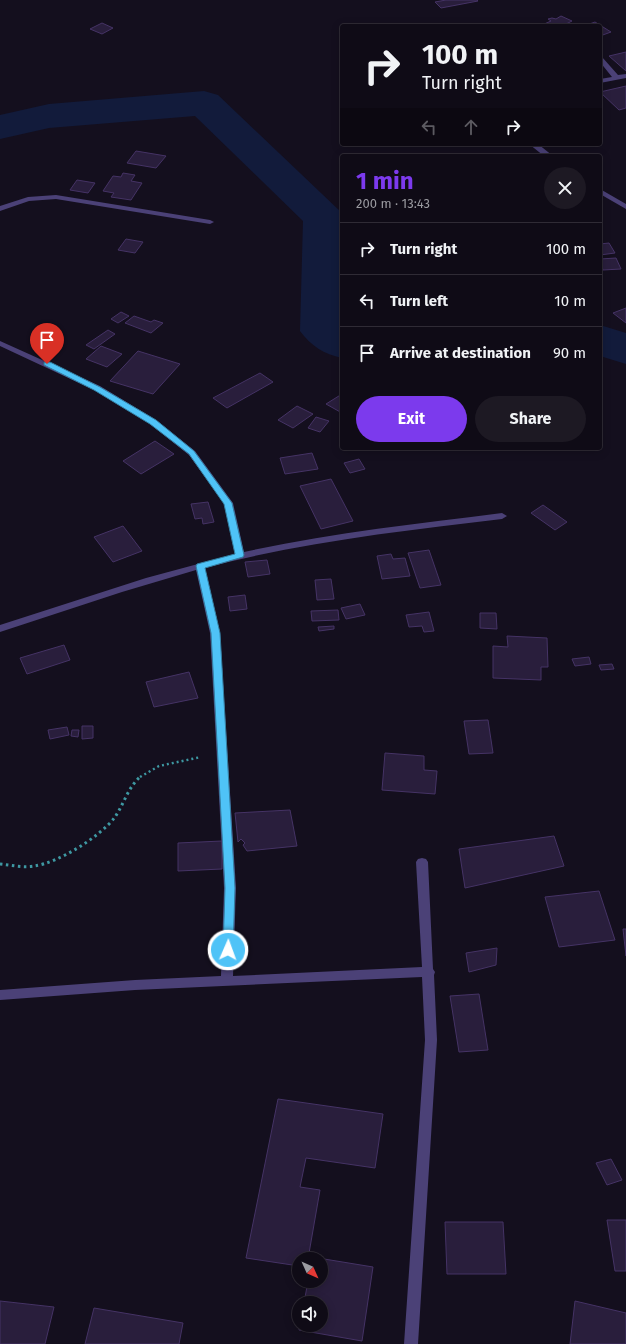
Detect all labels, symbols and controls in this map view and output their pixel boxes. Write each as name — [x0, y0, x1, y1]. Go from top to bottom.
text: 100 m — [422, 38, 498, 71]
icon: right — [356, 40, 408, 92]
text: Turn right — [422, 72, 502, 94]
icon: left — [418, 116, 440, 138]
icon: ahead — [460, 116, 482, 138]
icon: right — [502, 116, 524, 138]
text: 1 min — [356, 167, 414, 195]
button: close — [544, 167, 586, 209]
text: 200 m · 13:43 — [356, 196, 430, 211]
icon: right — [356, 238, 378, 260]
text: Turn right — [390, 240, 457, 258]
text: 100 m — [546, 240, 586, 258]
icon: left — [356, 290, 378, 312]
text: Turn left — [390, 292, 448, 310]
text: 10 m — [554, 292, 586, 310]
pin — [30, 323, 64, 364]
icon: arrive — [36, 329, 58, 351]
icon: arrive — [356, 342, 378, 364]
text: Arrive at destination — [390, 344, 531, 362]
text: 90 m — [553, 344, 586, 362]
button: Exit — [356, 396, 467, 442]
button: Share — [475, 396, 586, 442]
position arrow — [207, 929, 249, 971]
north arrow — [292, 1252, 328, 1288]
map controls — [292, 1252, 328, 1332]
button: sound — [292, 1296, 328, 1332]

